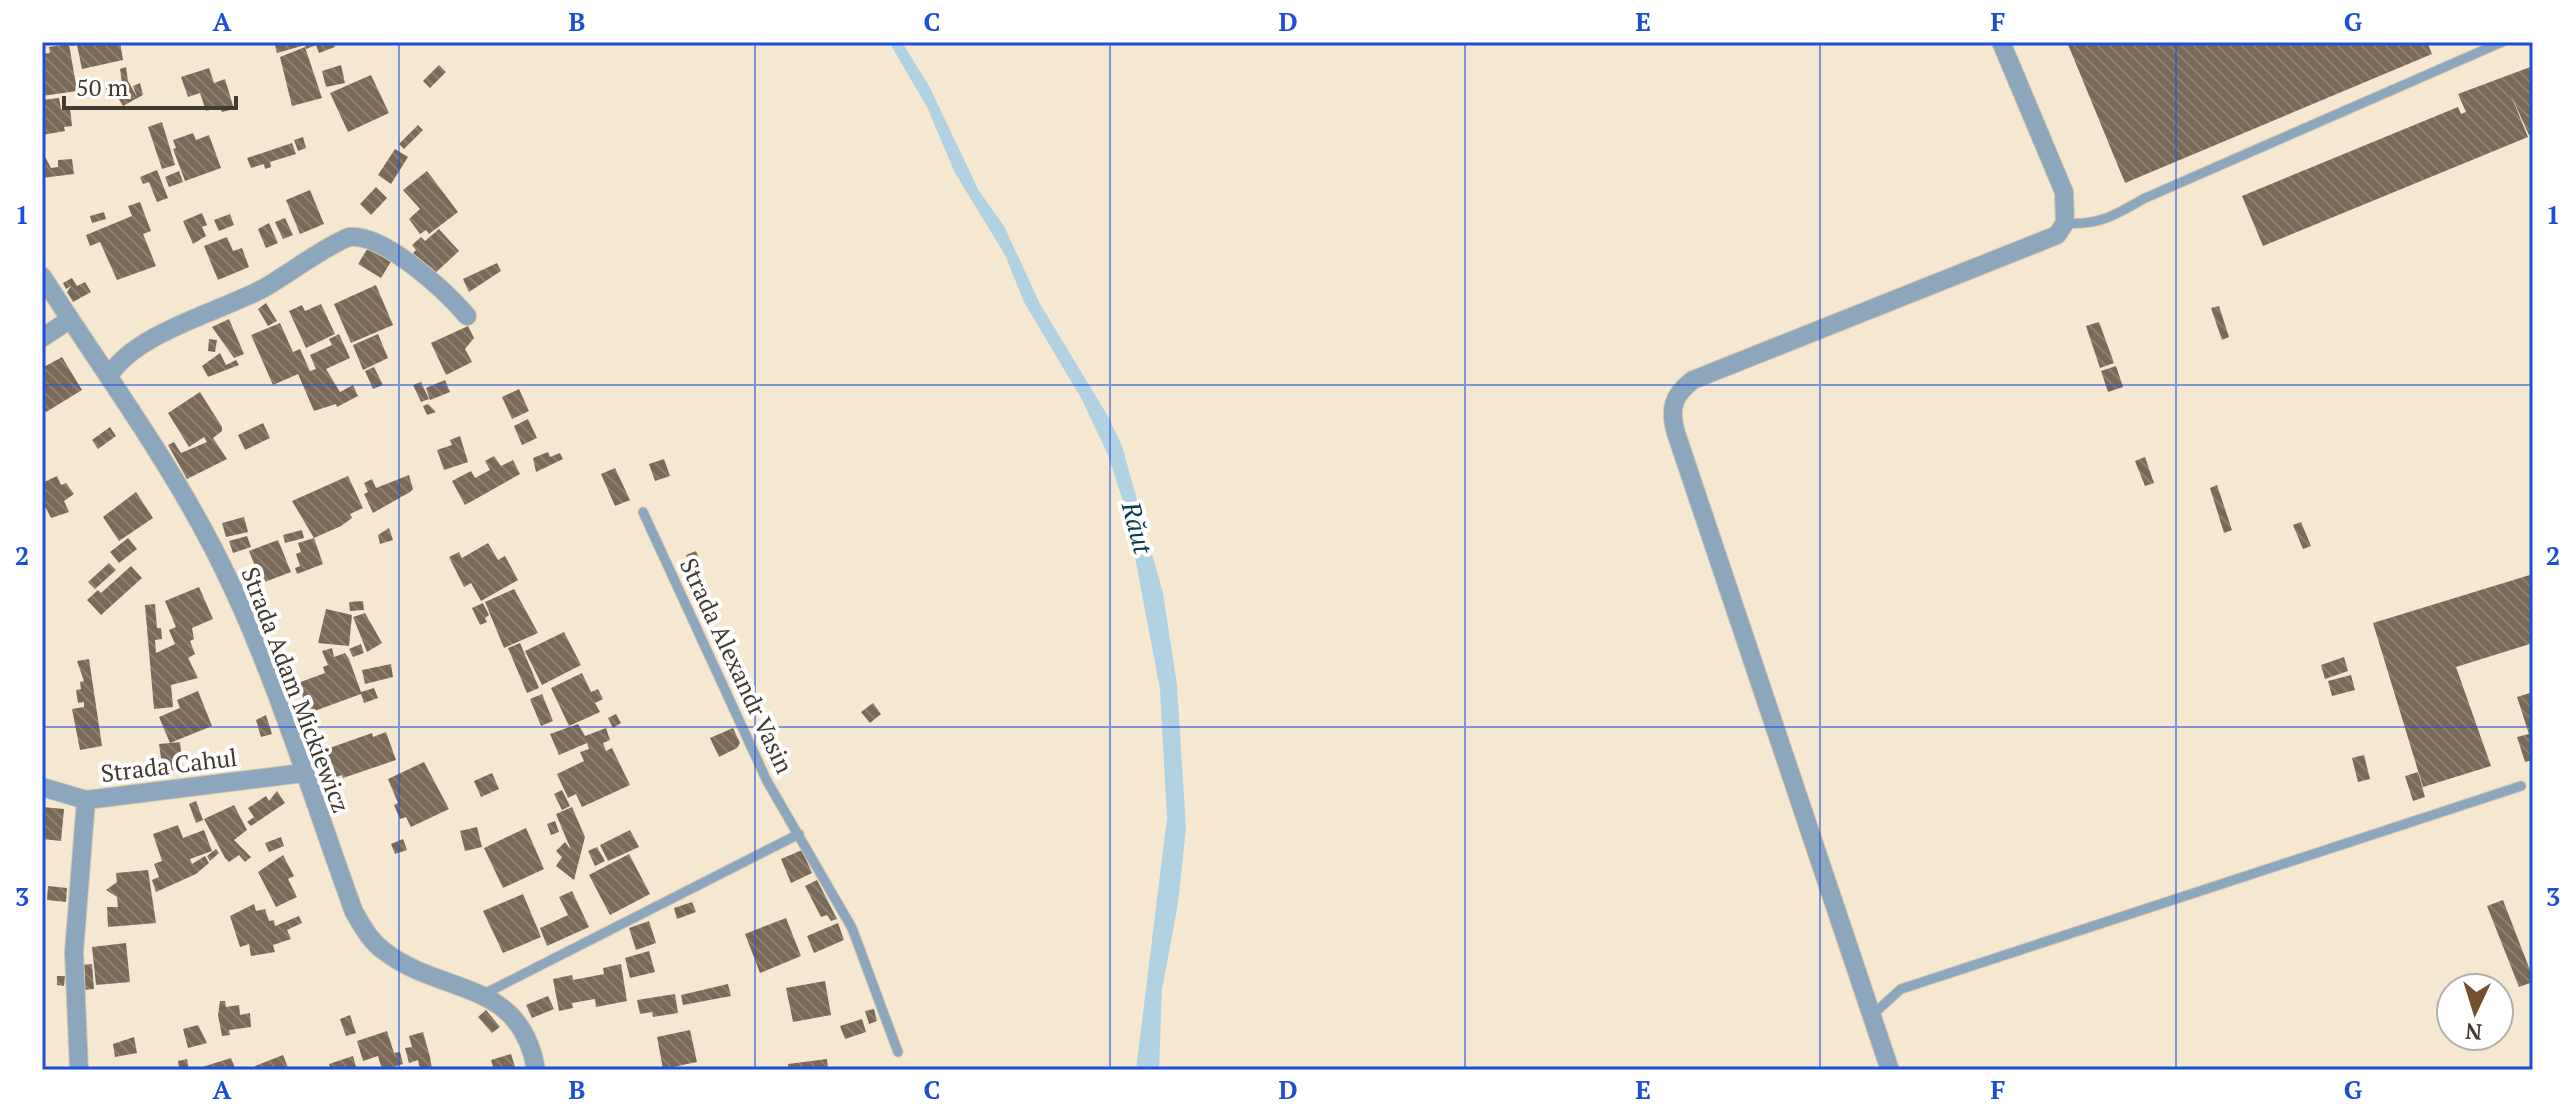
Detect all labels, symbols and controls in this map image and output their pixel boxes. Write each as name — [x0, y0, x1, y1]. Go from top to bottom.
text: A — [213, 4, 232, 38]
text: B — [569, 4, 585, 38]
text: C — [924, 4, 940, 38]
text: D — [1278, 4, 1298, 38]
text: E — [1635, 4, 1651, 38]
text: F — [1991, 4, 2006, 38]
text: G — [2344, 4, 2363, 38]
scale bar — [64, 60, 236, 110]
text: 50 m — [76, 71, 128, 103]
text: 1 — [15, 197, 29, 231]
text: 1 — [2546, 197, 2560, 231]
water label: Răut — [1114, 497, 1162, 559]
text: 2 — [15, 538, 29, 572]
text: 2 — [2546, 538, 2560, 572]
street label: Strada Alexandr Vasin — [673, 553, 801, 778]
street label: Strada Adam Mickiewicz — [234, 562, 358, 817]
street label: Strada Cahul — [99, 741, 239, 789]
text: 3 — [15, 879, 29, 913]
text: 3 — [2546, 879, 2560, 913]
north arrow — [2435, 972, 2515, 1052]
text: N — [2464, 1017, 2483, 1047]
text: A — [213, 1072, 232, 1106]
text: B — [569, 1072, 585, 1106]
text: C — [924, 1072, 940, 1106]
text: D — [1278, 1072, 1298, 1106]
text: E — [1635, 1072, 1651, 1106]
text: F — [1991, 1072, 2006, 1106]
text: G — [2344, 1072, 2363, 1106]

